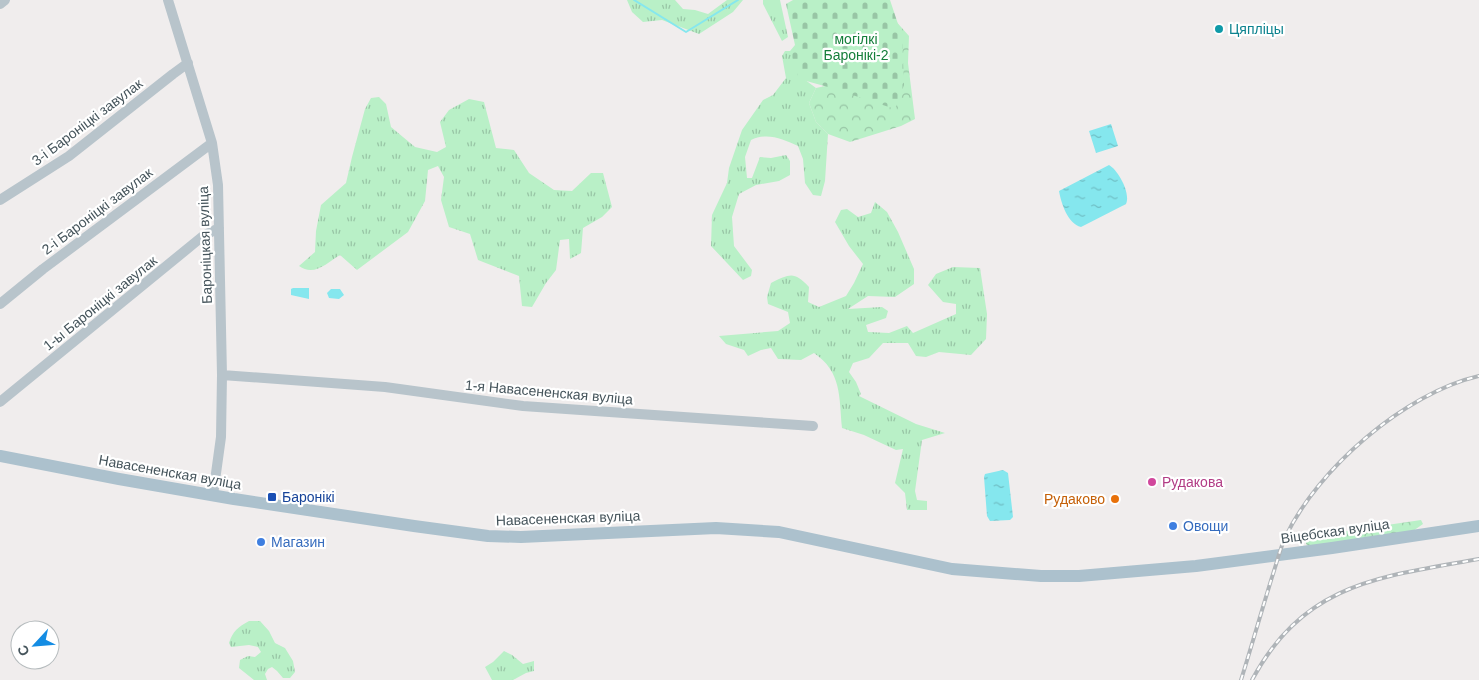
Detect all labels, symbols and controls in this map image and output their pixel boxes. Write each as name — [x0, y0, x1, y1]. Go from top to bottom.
place label: Цяпліцы — [1229, 21, 1284, 37]
marker: Цяпліцы — [1213, 23, 1225, 35]
park label: могілкі Баронікі-2 — [823, 31, 889, 63]
street label: 3-і Бароніцкі завулак — [29, 75, 146, 169]
street label: 2-і Бароніцкі завулак — [39, 164, 156, 258]
street label: Бароніцкая вуліца — [195, 186, 215, 304]
street label: 1-ы Бароніцкі завулак — [40, 252, 161, 354]
street label: 1-я Навасененская вуліца — [464, 377, 634, 407]
street label: Навасененская вуліца — [97, 452, 243, 492]
place label: Рудакова — [1162, 474, 1223, 490]
marker: Рудакова — [1146, 476, 1158, 488]
place label: Баронікі — [282, 489, 335, 505]
marker: Баронікі — [266, 491, 278, 503]
place label: Рудаково — [1044, 491, 1105, 507]
marker: Рудаково — [1109, 493, 1121, 505]
street label: Навасененская вуліца — [495, 507, 641, 529]
street label: Віцебская вуліца — [1280, 515, 1390, 547]
place label: Овощи — [1183, 518, 1228, 534]
marker: Овощи — [1167, 520, 1179, 532]
place label: Магазин — [271, 534, 325, 550]
marker: Магазин — [255, 536, 267, 548]
north arrow — [10, 620, 60, 670]
text: С — [14, 643, 33, 659]

